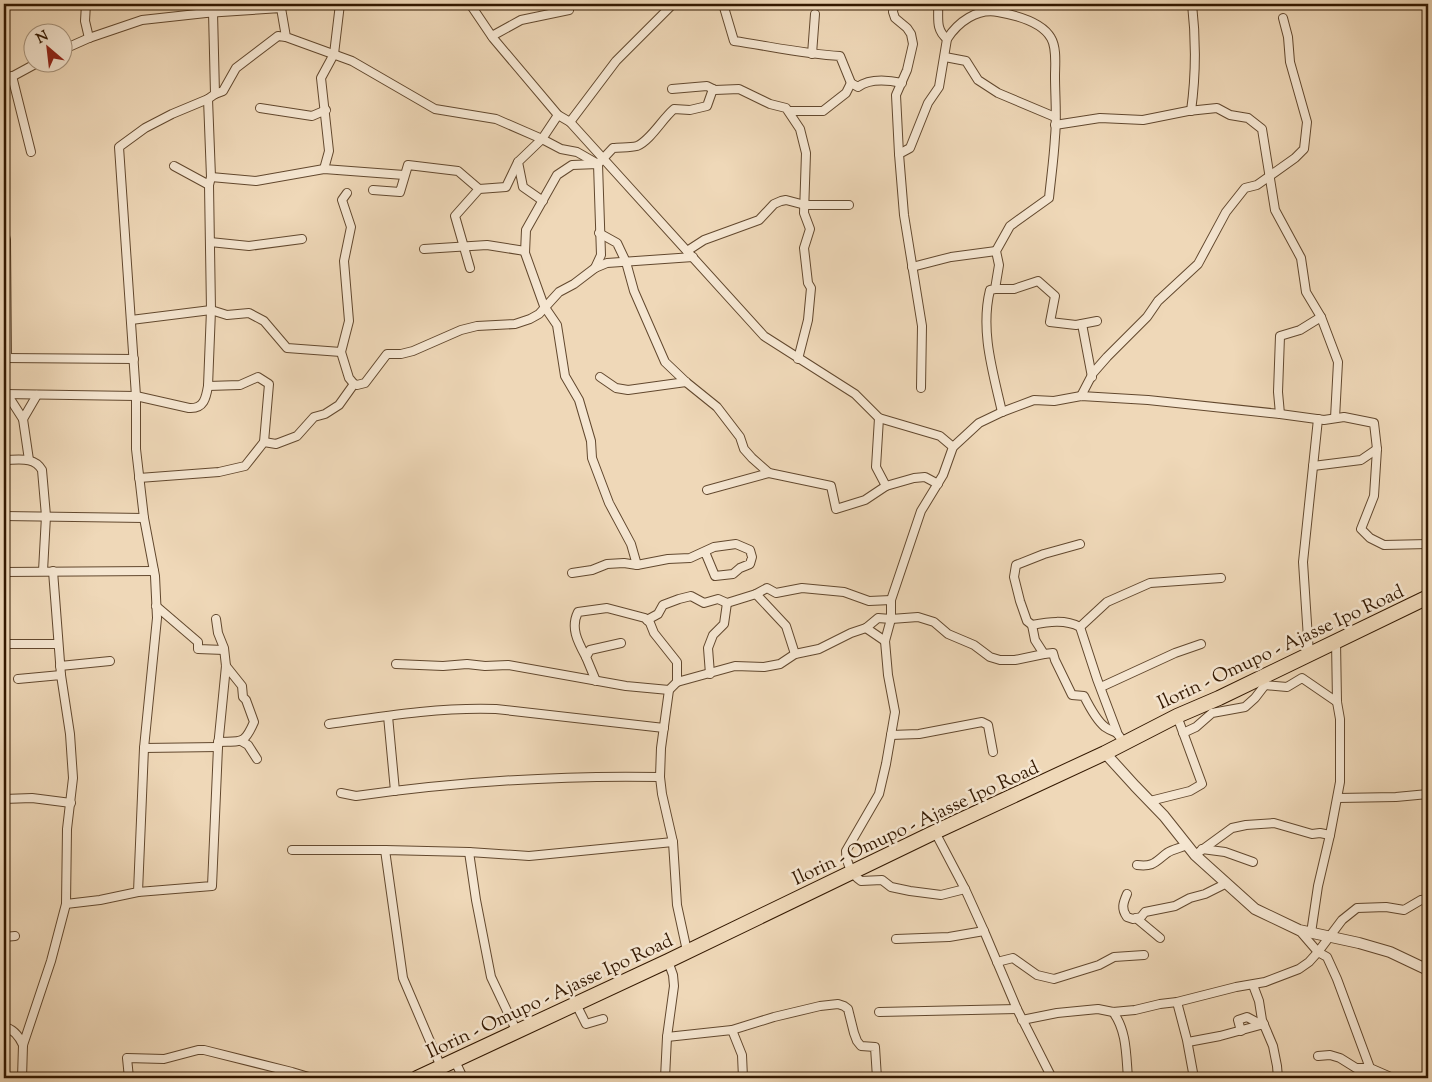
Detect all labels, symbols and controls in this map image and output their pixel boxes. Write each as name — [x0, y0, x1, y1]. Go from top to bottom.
north arrow — [22, 22, 72, 72]
text: N — [33, 27, 52, 50]
street label: Ilorin - Omupo - Ajasse Ipo Road — [1153, 579, 1409, 717]
street label: Ilorin - Omupo - Ajasse Ipo Road — [788, 755, 1044, 893]
street label: Ilorin - Omupo - Ajasse Ipo Road — [422, 928, 678, 1066]

